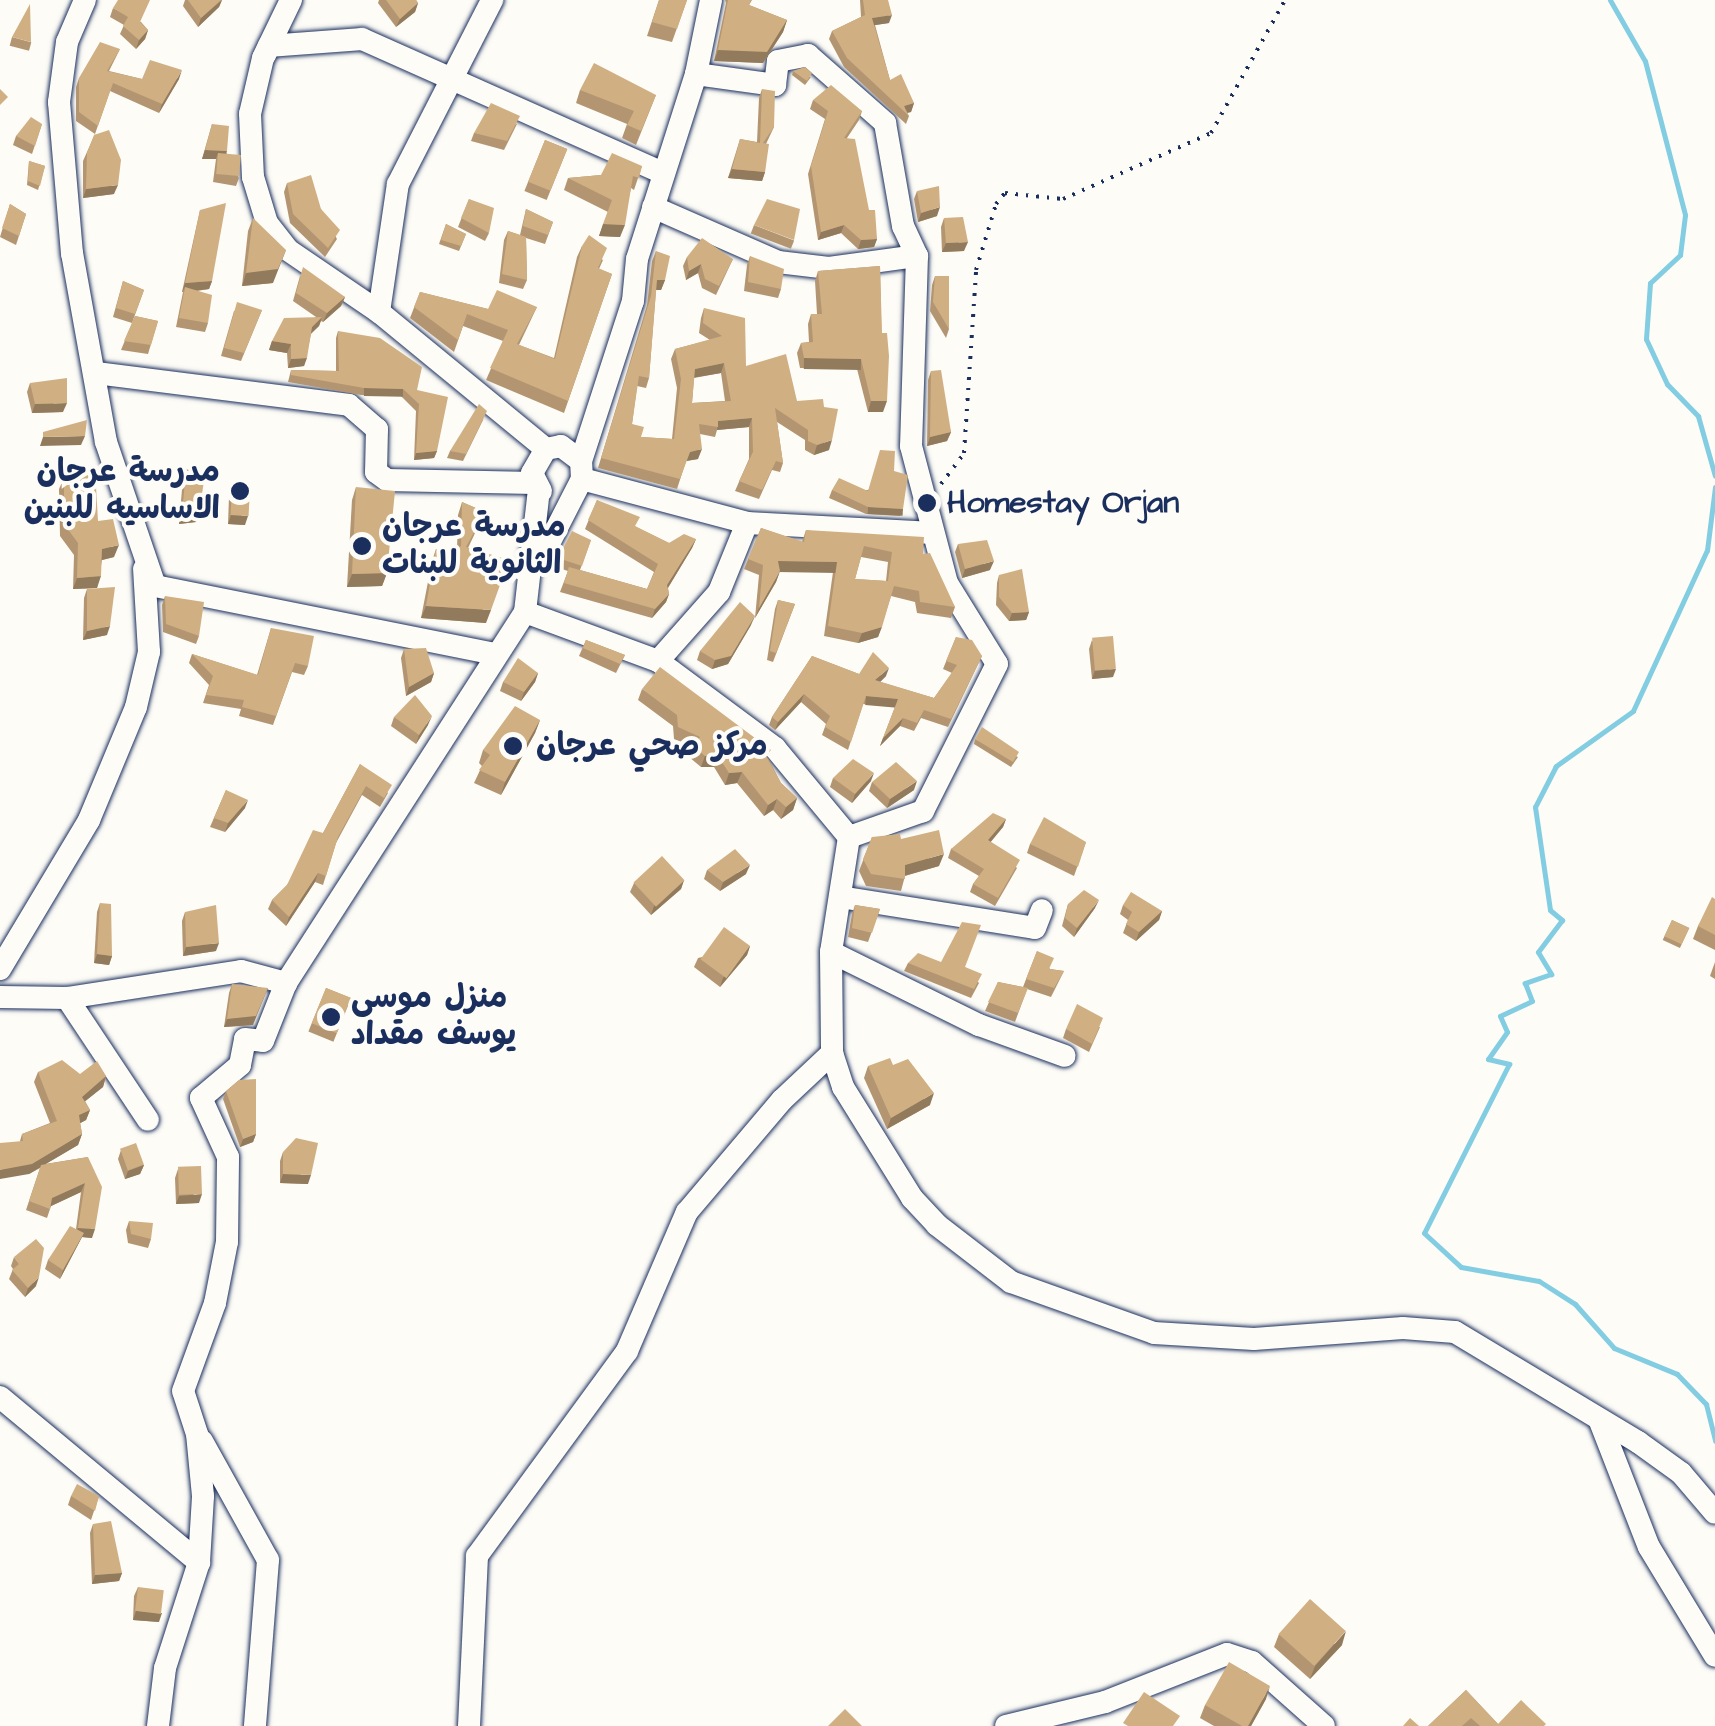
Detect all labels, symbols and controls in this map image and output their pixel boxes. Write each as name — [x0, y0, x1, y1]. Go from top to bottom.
place label: مدرسة عرجان الاساسيه للبنين — [24, 454, 220, 529]
marker: مدرسة عرجان الاساسيه للبنين — [229, 480, 251, 502]
place label: Homestay Orjan — [947, 484, 1179, 522]
marker: Homestay Orjan — [916, 492, 938, 514]
place label: مدرسة عرجان الثانوية للبنات — [382, 509, 566, 584]
marker: مدرسة عرجان الثانوية للبنات — [351, 535, 373, 557]
place label: مركز صحي عرجان — [536, 727, 768, 765]
marker: مركز صحي عرجان — [500, 733, 526, 759]
place label: منزل موسى يوسف مقداد — [351, 980, 516, 1055]
marker: منزل موسى يوسف مقداد — [320, 1006, 342, 1028]

